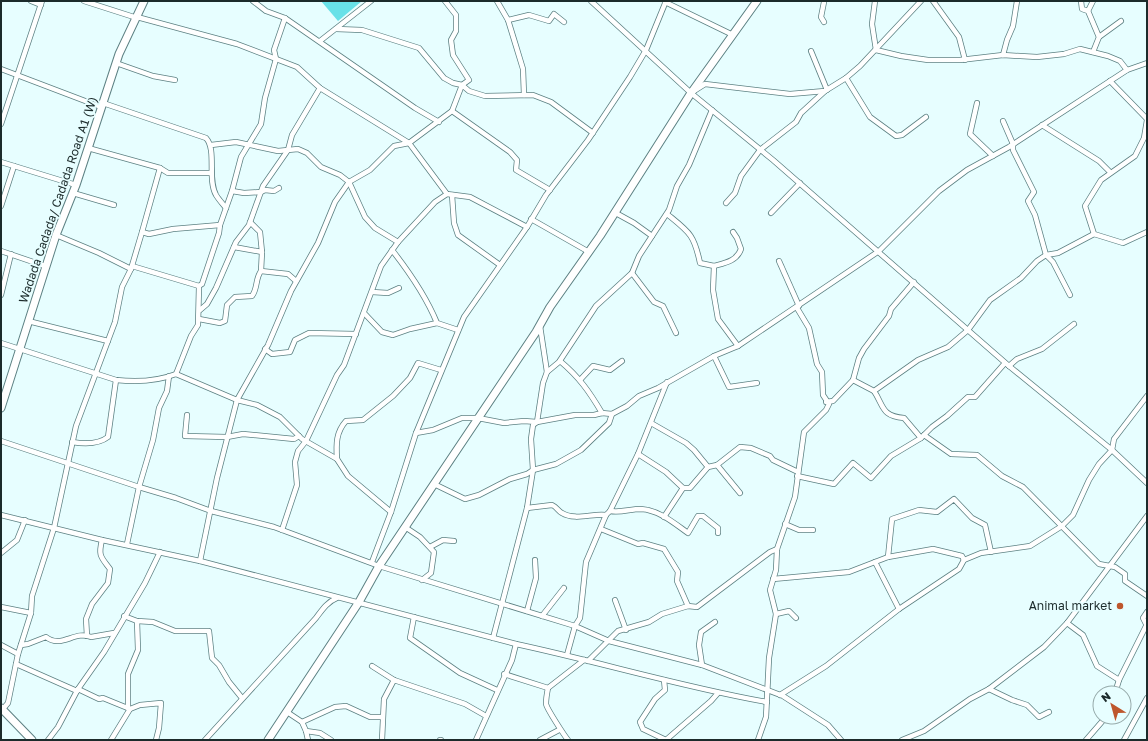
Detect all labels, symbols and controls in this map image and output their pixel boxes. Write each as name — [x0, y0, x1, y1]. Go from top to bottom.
street label: Wadada Cadada/ Cadada Road A1 (W) — [15, 95, 100, 305]
place label: Animal market — [1029, 598, 1112, 613]
marker: Animal market — [1115, 601, 1125, 611]
north arrow — [1092, 685, 1132, 725]
text: N — [1098, 689, 1113, 704]

